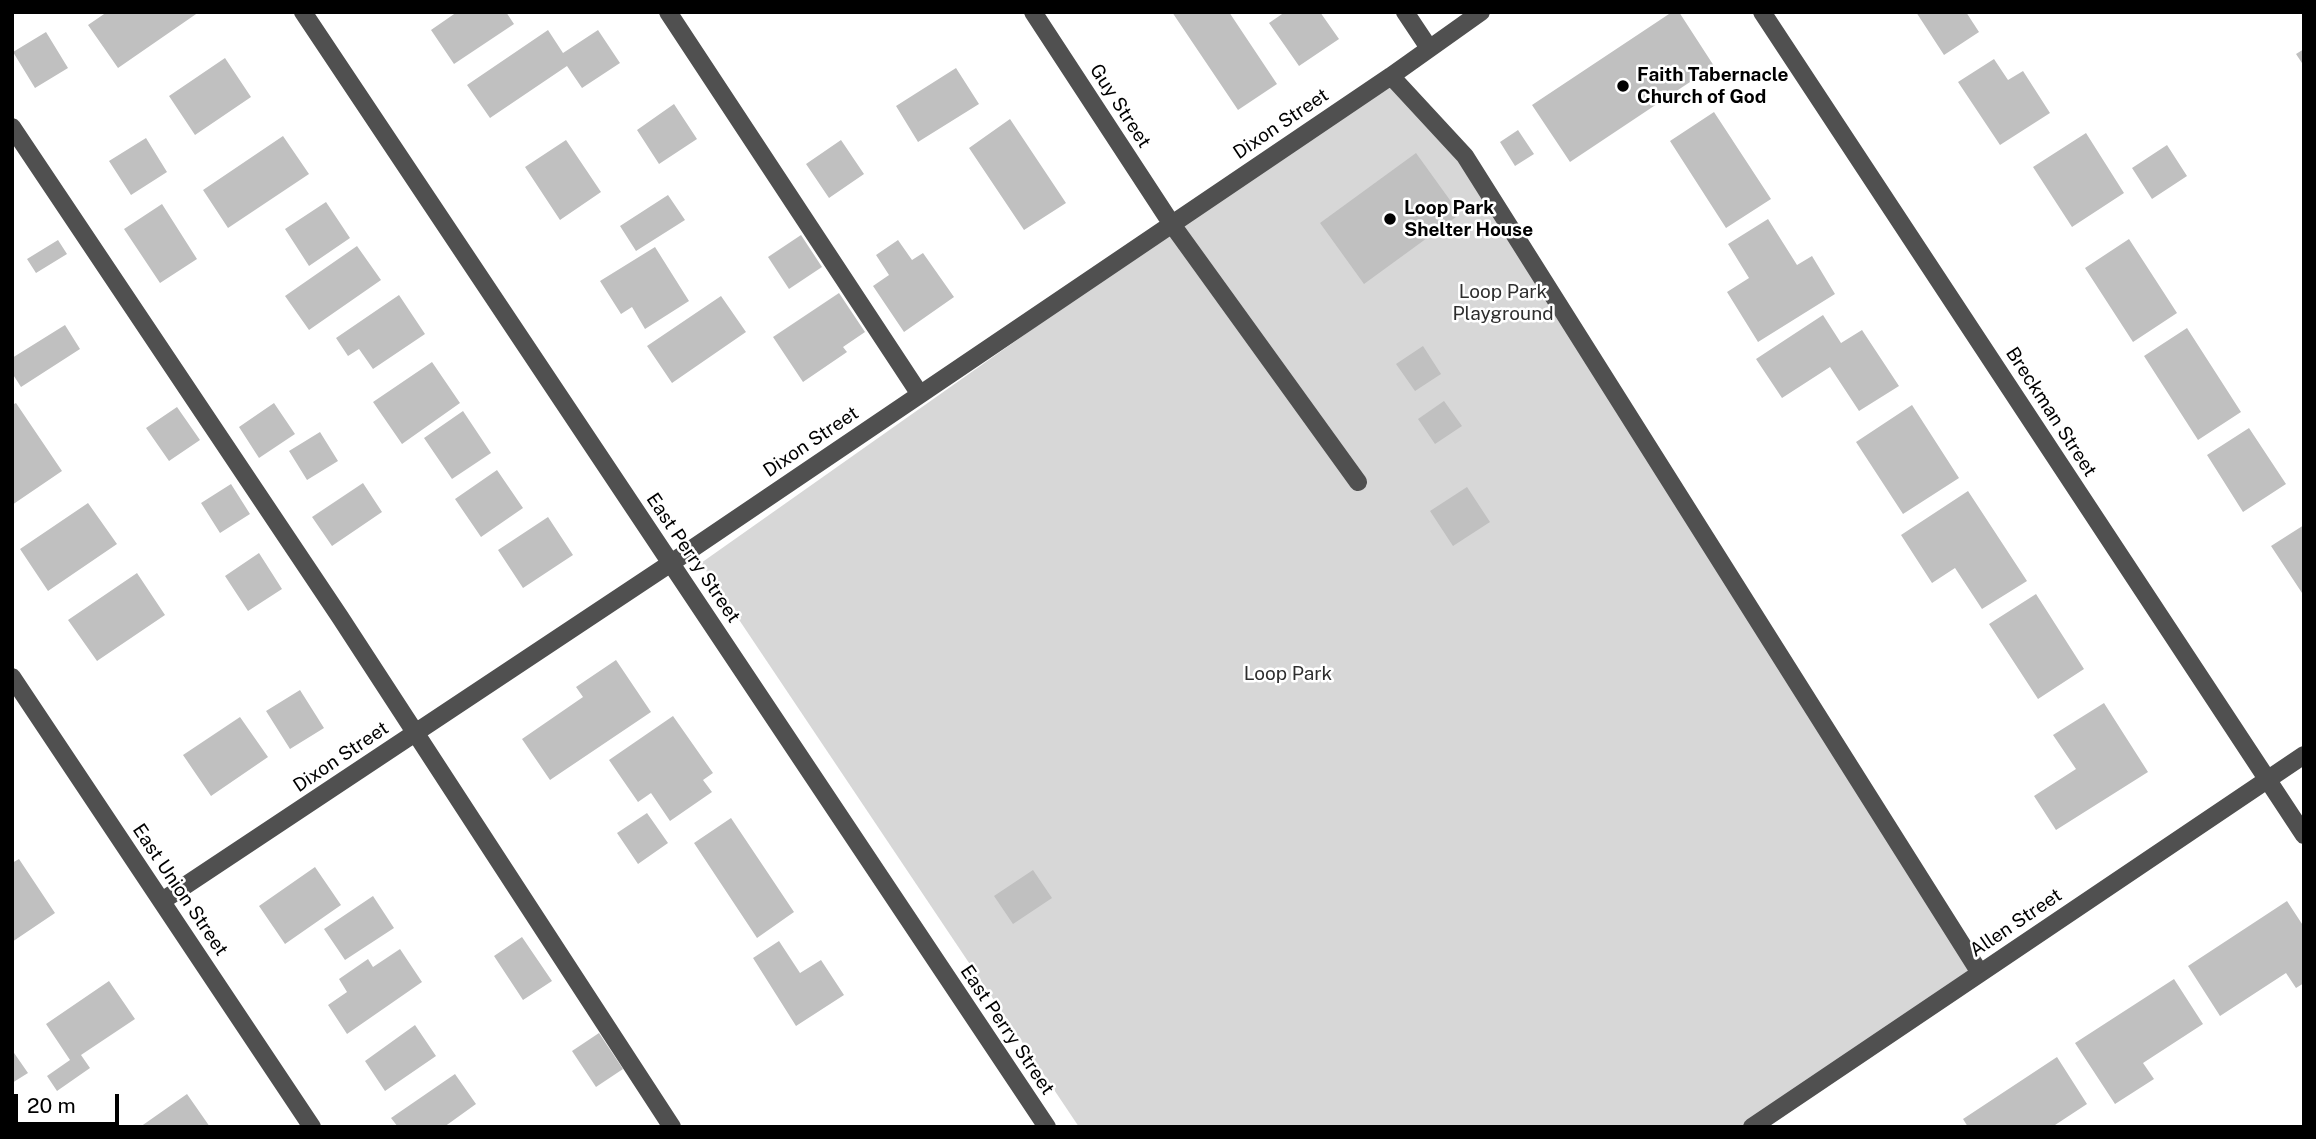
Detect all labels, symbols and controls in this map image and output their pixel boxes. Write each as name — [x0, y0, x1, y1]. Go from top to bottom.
street label: Guy Street — [1085, 60, 1155, 152]
place label: Faith Tabernacle Church of God — [1637, 64, 1788, 108]
marker: Faith Tabernacle Church of God — [1615, 78, 1631, 94]
street label: Dixon Street — [1229, 84, 1333, 164]
place label: Loop Park Shelter House — [1404, 197, 1533, 241]
marker: Loop Park Shelter House — [1382, 211, 1398, 227]
park label: Loop Park Playground — [1452, 281, 1554, 325]
street label: Breckman Street — [2001, 343, 2101, 481]
street label: Dixon Street — [759, 402, 863, 482]
street label: East Perry Street — [641, 489, 745, 627]
park label: Loop Park — [1244, 663, 1332, 685]
street label: Dixon Street — [289, 717, 393, 797]
street label: East Union Street — [127, 820, 233, 960]
street label: Allen Street — [1966, 884, 2066, 962]
street label: East Perry Street — [955, 961, 1059, 1099]
scale bar — [18, 1080, 122, 1124]
text: 20 m — [27, 1093, 76, 1118]

